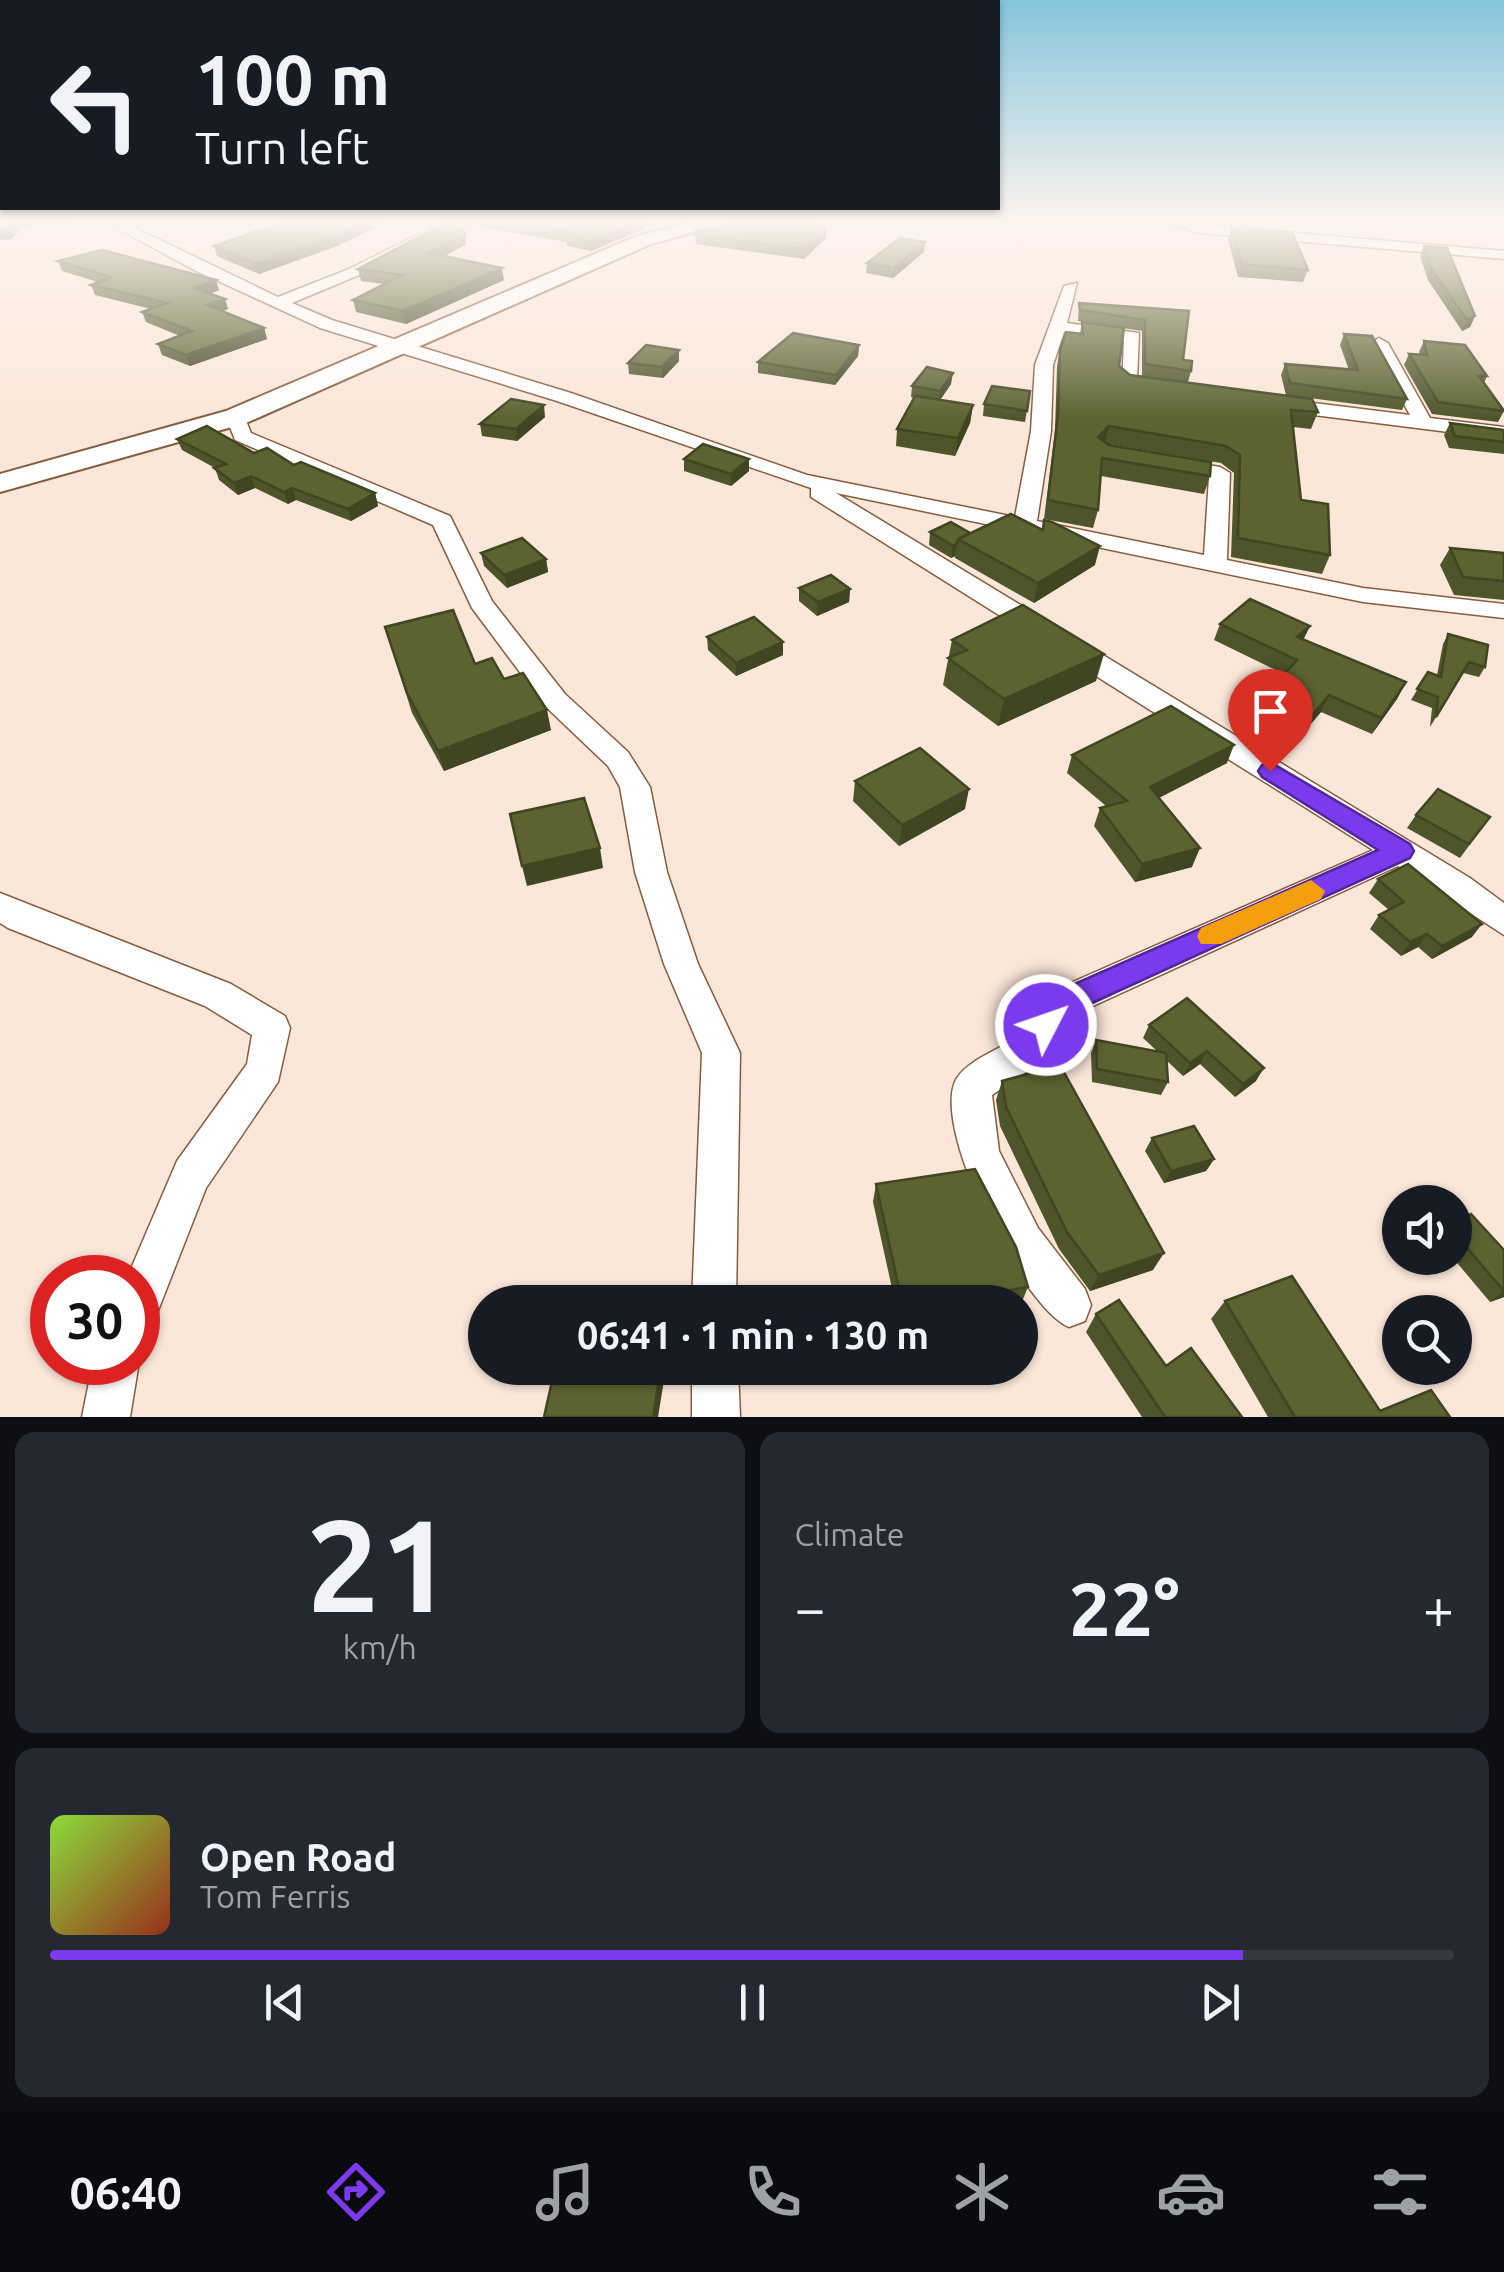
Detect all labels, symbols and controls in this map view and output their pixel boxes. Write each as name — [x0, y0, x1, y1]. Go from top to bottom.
icon: left — [30, 40, 160, 170]
text: 100 m — [195, 40, 390, 118]
text: Turn left — [195, 122, 369, 173]
pin — [1228, 669, 1313, 772]
icon: arrive — [1243, 684, 1298, 739]
position arrow — [994, 973, 1098, 1077]
map controls — [1382, 1185, 1472, 1385]
button: sound — [1382, 1185, 1472, 1275]
speed limit sign: 30 — [30, 1255, 160, 1385]
button: search — [1382, 1295, 1472, 1385]
text: 06:41 · 1 min · 130 m — [577, 1314, 929, 1356]
text: 21 — [306, 1491, 453, 1637]
text: Climate — [795, 1516, 905, 1552]
text: 22° — [1069, 1566, 1180, 1650]
text: − — [795, 1577, 826, 1638]
text: + — [1423, 1577, 1454, 1638]
text: km/h — [343, 1629, 417, 1665]
text: Open Road — [200, 1836, 396, 1878]
text: Tom Ferris — [200, 1878, 350, 1914]
icon: previous — [257, 1975, 312, 2030]
icon: pause — [725, 1975, 780, 2030]
icon: next — [1193, 1975, 1248, 2030]
icon: directions — [321, 2157, 391, 2227]
icon: music — [530, 2157, 600, 2227]
icon: phone — [738, 2157, 808, 2227]
icon: climate — [947, 2157, 1017, 2227]
icon: car — [1156, 2157, 1226, 2227]
icon: filters — [1365, 2157, 1435, 2227]
text: 06:40 — [69, 2167, 182, 2218]

